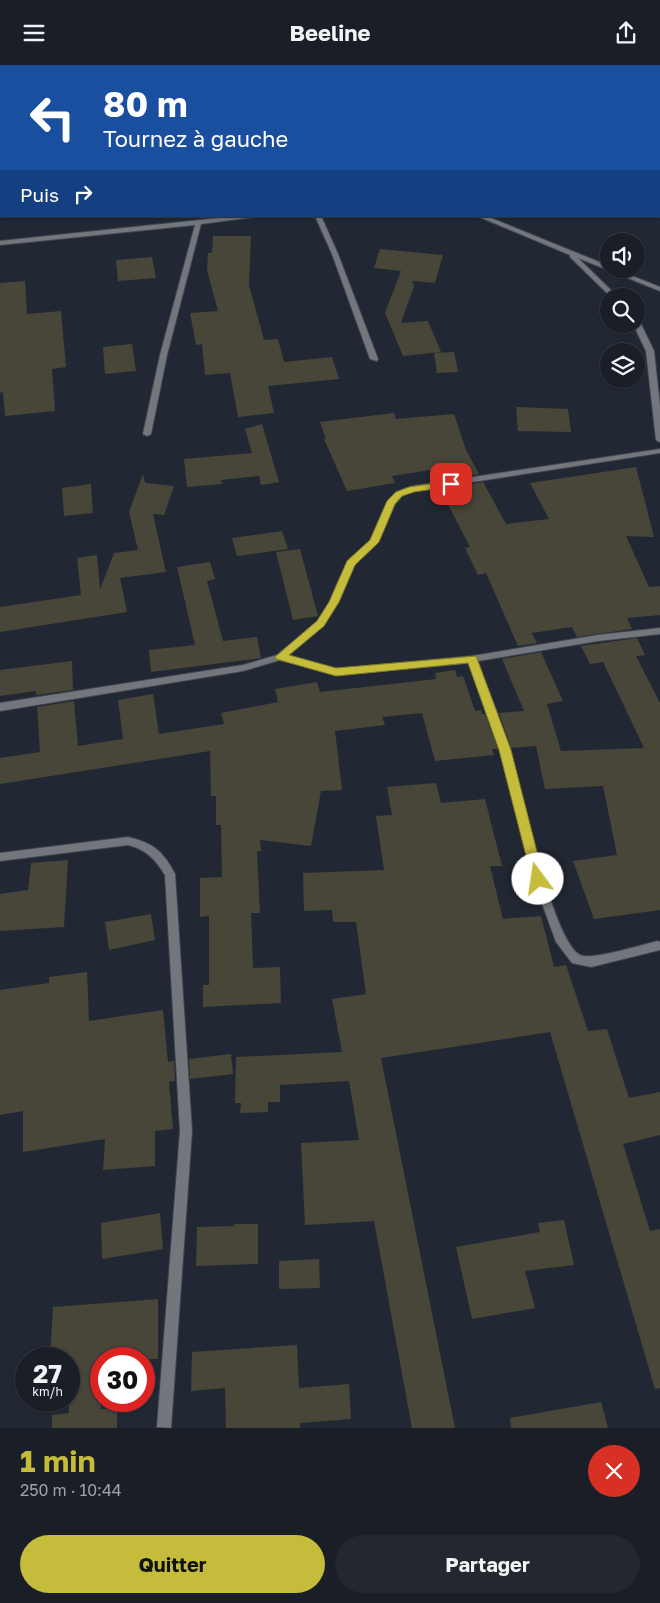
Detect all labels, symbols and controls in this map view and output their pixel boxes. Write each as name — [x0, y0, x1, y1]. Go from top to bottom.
icon: menu — [20, 19, 48, 47]
text: Beeline — [289, 19, 371, 46]
icon: share — [612, 19, 640, 47]
text: 80 m — [103, 83, 188, 125]
icon: left — [20, 85, 85, 150]
text: Tournez à gauche — [103, 125, 288, 152]
icon: right — [69, 180, 97, 208]
text: Puis — [20, 183, 59, 206]
map controls — [600, 233, 645, 388]
button: sound — [600, 233, 645, 278]
button: search — [600, 288, 645, 333]
button: layers — [600, 343, 645, 388]
pin — [430, 463, 472, 505]
icon: arrive — [437, 470, 465, 498]
position arrow — [511, 852, 563, 904]
speed limit sign: 30 — [90, 1347, 155, 1412]
text: 27 — [33, 1358, 62, 1389]
text: km/h — [32, 1384, 63, 1399]
text: 1 min — [20, 1443, 96, 1479]
button: close — [588, 1445, 640, 1497]
text: 250 m · 10:44 — [20, 1480, 121, 1500]
button: Quitter — [20, 1535, 325, 1593]
button: Partager — [335, 1535, 640, 1593]

